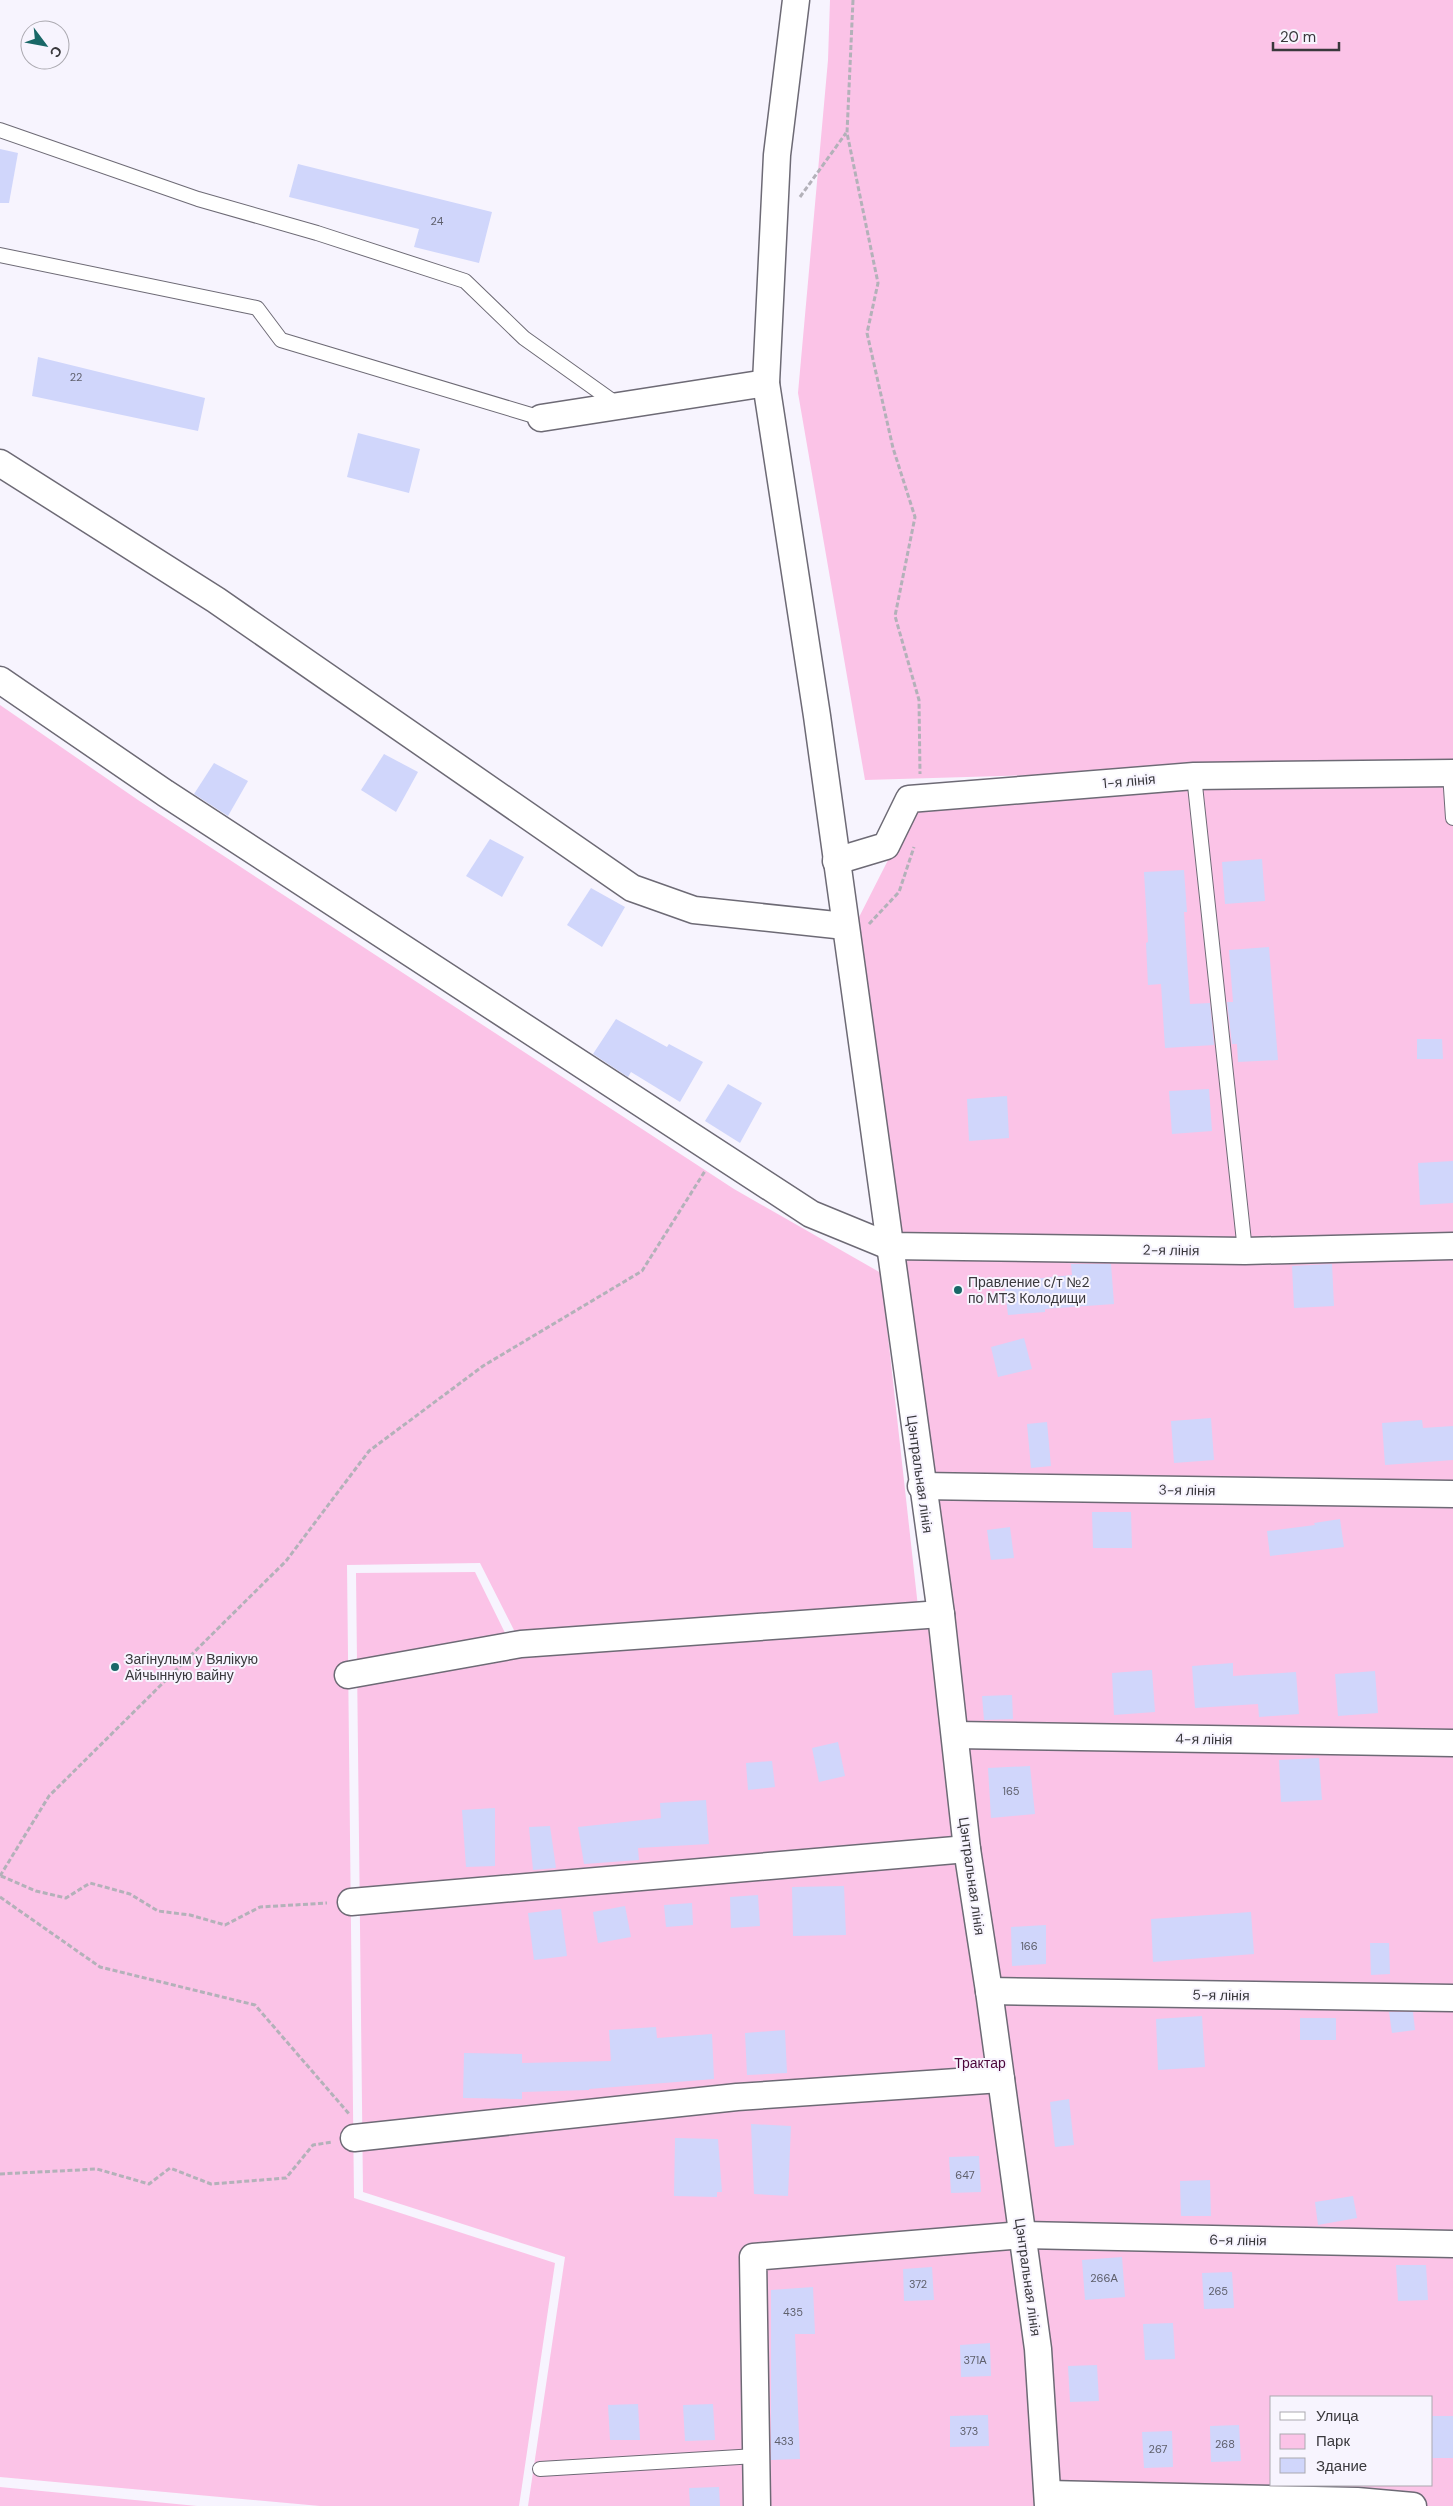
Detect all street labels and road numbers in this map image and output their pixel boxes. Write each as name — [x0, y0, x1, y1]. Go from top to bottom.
street label: 1-я лінія — [1102, 770, 1156, 792]
street label: 2-я лінія — [1143, 1241, 1199, 1259]
street label: Цэнтральная лінія — [903, 1414, 937, 1534]
street label: 3-я лінія — [1158, 1481, 1216, 1499]
street label: 4-я лінія — [1175, 1730, 1233, 1748]
street label: Цэнтральная лінія — [955, 1816, 989, 1936]
street label: 5-я лінія — [1192, 1986, 1250, 2004]
street label: Цэнтральная лінія — [1011, 2217, 1045, 2337]
street label: 6-я лінія — [1209, 2231, 1267, 2249]

